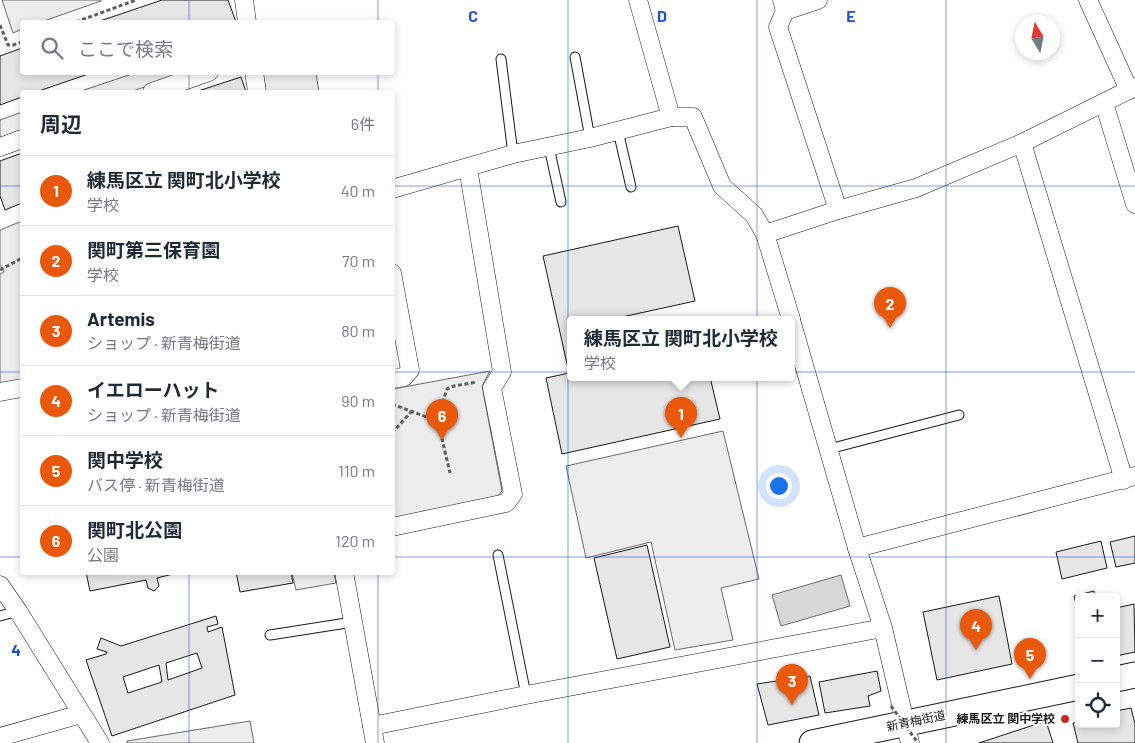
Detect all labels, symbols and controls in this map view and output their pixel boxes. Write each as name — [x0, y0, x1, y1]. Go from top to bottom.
text: C — [468, 6, 478, 25]
text: D — [657, 6, 667, 25]
text: E — [846, 6, 856, 25]
north arrow — [1015, 15, 1060, 60]
search box — [20, 20, 395, 75]
icon: search — [38, 34, 66, 62]
text: ここで検索 — [78, 37, 173, 60]
text: 周辺 — [40, 111, 82, 136]
text: 6件 — [351, 114, 375, 133]
text: 練馬区立 関町北小学校 — [87, 168, 281, 191]
text: 1 — [53, 181, 59, 200]
text: 40 m — [341, 181, 375, 200]
text: 学校 — [87, 195, 119, 214]
text: 関町第三保育園 — [87, 238, 220, 261]
text: 2 — [52, 251, 60, 270]
text: 70 m — [342, 251, 375, 270]
text: 学校 — [87, 265, 119, 284]
pin: 2 — [874, 287, 906, 328]
text: Artemis — [87, 307, 155, 330]
popup — [567, 316, 795, 381]
text: 3 — [52, 321, 60, 340]
text: 80 m — [341, 321, 375, 340]
text: 練馬区立 関町北小学校 — [584, 326, 778, 349]
text: ショップ · 新青梅街道 — [87, 333, 241, 352]
text: 学校 — [584, 353, 616, 372]
text: イエローハット — [87, 378, 219, 401]
text: 4 — [51, 391, 61, 410]
text: 90 m — [341, 391, 375, 410]
pin: 1 — [665, 397, 697, 438]
pin: 6 — [426, 399, 458, 440]
text: ショップ · 新青梅街道 — [87, 405, 241, 424]
text: 関中学校 — [87, 448, 163, 471]
text: 5 — [52, 461, 60, 480]
text: 110 m — [338, 461, 375, 480]
your location — [766, 473, 792, 499]
text: バス停 · 新青梅街道 — [87, 475, 225, 494]
text: 関町北公園 — [87, 518, 182, 541]
text: 6 — [52, 531, 60, 550]
text: 120 m — [335, 531, 375, 550]
text: 公園 — [87, 545, 119, 564]
map controls — [1075, 593, 1120, 728]
button: + — [1075, 593, 1120, 638]
pin: 4 — [960, 609, 992, 650]
pin: 5 — [1014, 638, 1046, 679]
button: − — [1075, 638, 1120, 683]
text: 4 — [11, 640, 21, 659]
pin: 3 — [776, 664, 808, 705]
button: locate — [1075, 683, 1120, 728]
street label: 新青梅街道 — [885, 707, 947, 733]
place label: 練馬区立 関中学校 — [957, 711, 1055, 725]
marker: 練馬区立 関中学校 — [1059, 713, 1071, 725]

